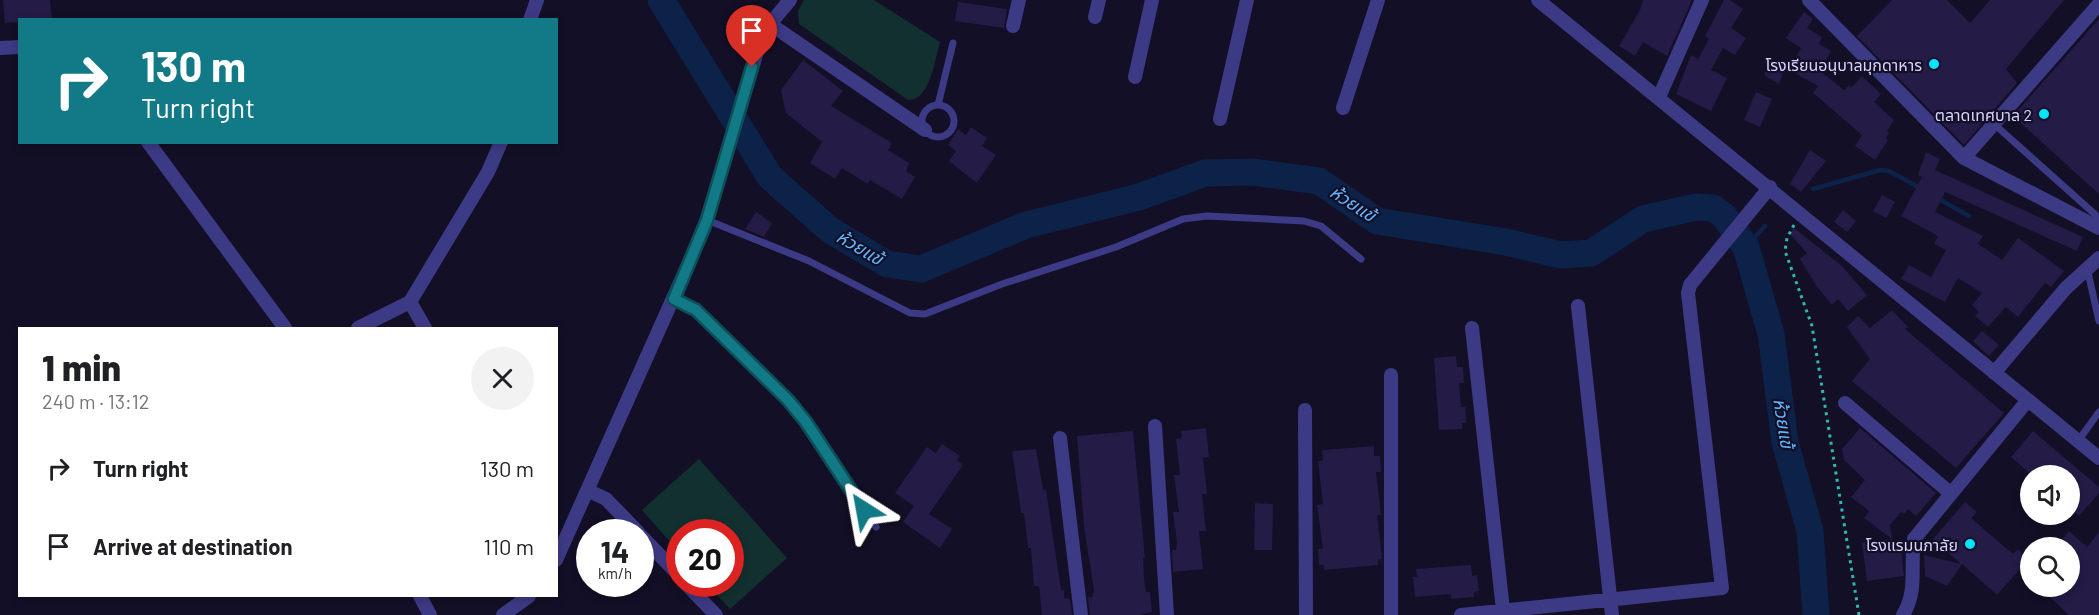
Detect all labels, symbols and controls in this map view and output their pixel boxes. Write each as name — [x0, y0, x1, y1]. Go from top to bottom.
pin — [726, 5, 777, 67]
icon: arrive — [735, 14, 768, 47]
text: 130 m — [141, 40, 246, 90]
icon: right — [42, 42, 120, 120]
place label: โรงเรียนอนุบาลมุกดาหาร — [1765, 55, 1922, 75]
marker: โรงเรียนอนุบาลมุกดาหาร — [1927, 57, 1941, 71]
text: Turn right — [141, 91, 255, 123]
place label: ตลาดเทศบาล 2 — [1935, 105, 2032, 124]
marker: ตลาดเทศบาล 2 — [2037, 107, 2051, 121]
water label: ห้วยแข้ — [1326, 180, 1383, 228]
water label: ห้วยแข้ — [833, 225, 890, 271]
text: 1 min — [42, 345, 121, 388]
button: close — [471, 347, 534, 410]
text: 240 m · 13:12 — [42, 389, 150, 413]
water label: ห้วยแข้ — [1769, 397, 1799, 452]
icon: right — [42, 452, 75, 485]
text: Turn right — [93, 455, 188, 481]
text: 130 m — [480, 455, 534, 481]
map controls — [2020, 465, 2080, 597]
button: sound — [2020, 465, 2080, 525]
position arrow — [832, 478, 896, 542]
speed limit sign: 20 — [666, 519, 744, 597]
icon: arrive — [42, 530, 75, 563]
text: Arrive at destination — [93, 533, 292, 559]
text: 110 m — [484, 533, 534, 559]
text: 14 — [601, 533, 629, 569]
place label: โรงแรมนภาลัย — [1866, 535, 1958, 554]
marker: โรงแรมนภาลัย — [1963, 537, 1977, 551]
button: search — [2020, 537, 2080, 597]
text: km/h — [598, 564, 632, 582]

